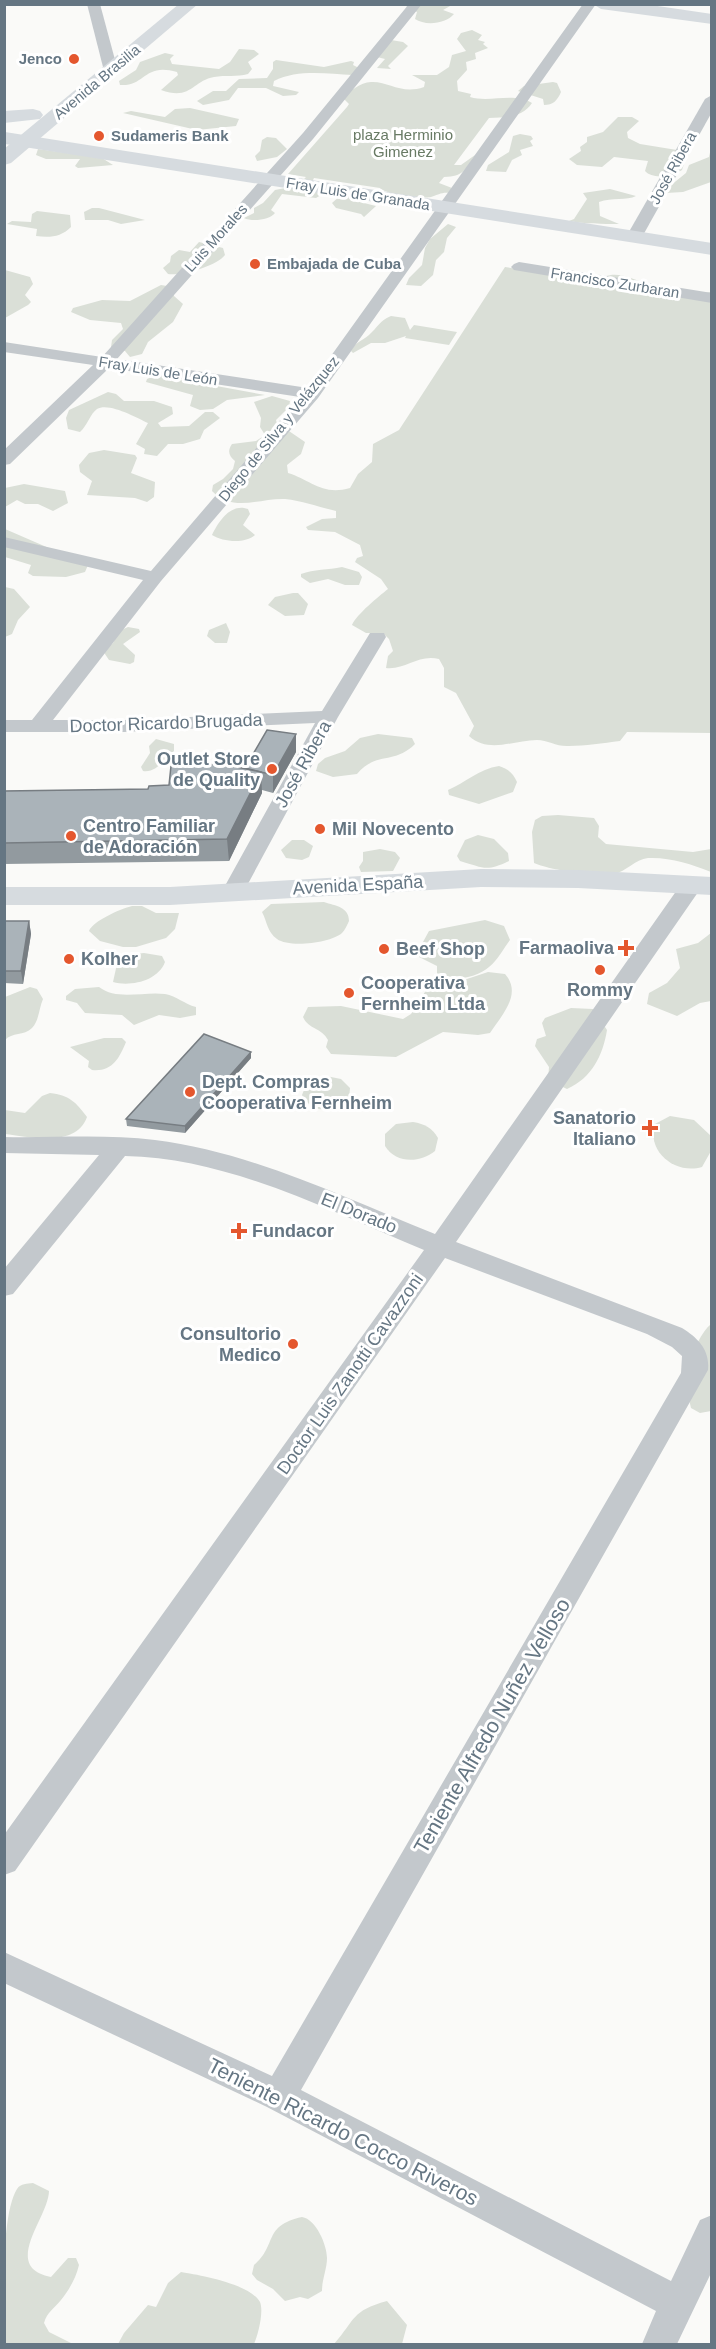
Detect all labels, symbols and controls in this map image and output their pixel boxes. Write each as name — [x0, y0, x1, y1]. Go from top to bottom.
street label: Avenida Brasilia — [50, 40, 144, 123]
place label: Jenco — [19, 50, 62, 67]
marker: Jenco — [67, 52, 81, 66]
park label: plaza Herminio Gimenez — [353, 126, 453, 160]
place label: Sudameris Bank — [111, 127, 229, 144]
street label: José Ribera — [646, 128, 700, 207]
marker: Sudameris Bank — [92, 129, 106, 143]
street label: Fray Luis de Granada — [285, 174, 432, 213]
street label: Luis Morales — [181, 200, 250, 275]
place label: Embajada de Cuba — [267, 255, 402, 272]
marker: Embajada de Cuba — [248, 257, 262, 271]
street label: Francisco Zurbaran — [550, 264, 681, 301]
street label: Fray Luis de León — [97, 353, 219, 388]
street label: Diego de Silva y Velázquez — [215, 353, 342, 505]
street label: Doctor Ricardo Brugada — [69, 710, 264, 736]
street label: José Ribera — [271, 716, 336, 811]
place label: Outlet Store de Quality — [157, 749, 260, 790]
marker: Outlet Store de Quality — [265, 762, 279, 776]
place label: Centro Familiar de Adoración — [83, 816, 215, 857]
place label: Mil Novecento — [332, 819, 454, 839]
marker: Mil Novecento — [313, 822, 327, 836]
marker: Centro Familiar de Adoración — [64, 829, 78, 843]
street label: Avenida España — [292, 872, 425, 898]
place label: Farmaoliva — [519, 938, 615, 958]
place label: Beef Shop — [396, 939, 485, 959]
marker: Farmaoliva — [619, 941, 633, 955]
marker: Beef Shop — [377, 942, 391, 956]
place label: Kolher — [81, 949, 138, 969]
marker: Kolher — [62, 952, 76, 966]
marker: Rommy — [593, 963, 607, 977]
place label: Cooperativa Fernheim Ltda — [361, 973, 486, 1014]
place label: Rommy — [567, 980, 633, 1000]
marker: Cooperativa Fernheim Ltda — [342, 986, 356, 1000]
place label: Dept. Compras Cooperativa Fernheim — [202, 1072, 392, 1113]
marker: Dept. Compras Cooperativa Fernheim — [183, 1085, 197, 1099]
place label: Sanatorio Italiano — [553, 1108, 636, 1149]
marker: Sanatorio Italiano — [641, 1119, 659, 1137]
street label: El Dorado — [318, 1189, 400, 1237]
place label: Fundacor — [252, 1221, 334, 1241]
marker: Fundacor — [230, 1222, 248, 1240]
street label: Doctor Luis Zanotti Cavazzoni — [273, 1270, 427, 1478]
place label: Consultorio Medico — [180, 1324, 281, 1365]
marker: Consultorio Medico — [286, 1337, 300, 1351]
street label: Teniente Alfredo Nuñez Velloso — [409, 1594, 574, 1857]
street label: Teniente Ricardo Cocco Riveros — [204, 2053, 482, 2210]

